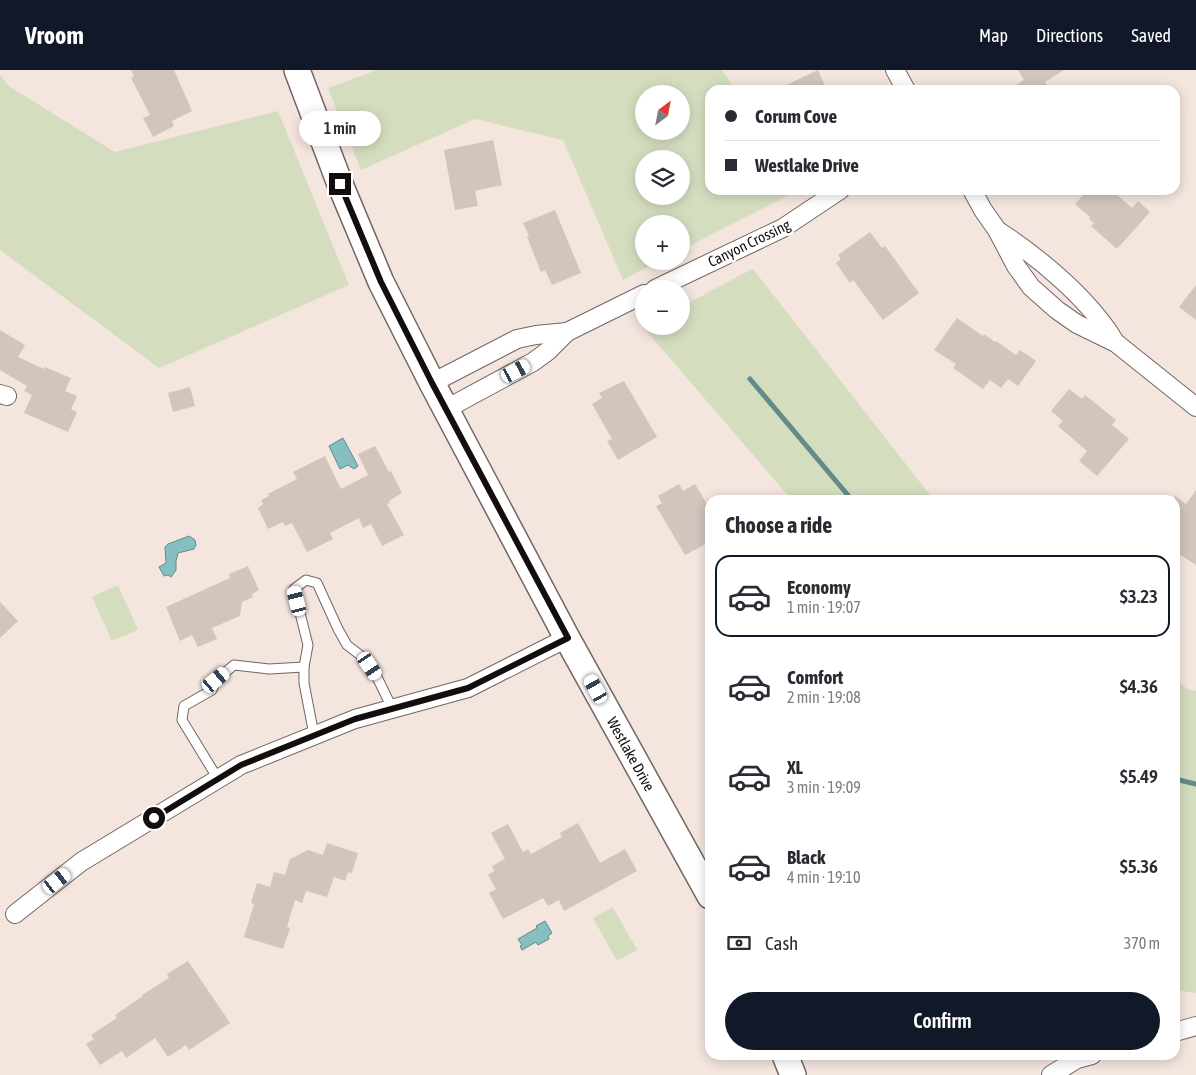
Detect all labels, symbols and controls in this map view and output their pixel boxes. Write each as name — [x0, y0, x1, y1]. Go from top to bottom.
text: Vroom — [25, 22, 84, 49]
text: Map — [979, 25, 1008, 46]
text: Directions — [1036, 25, 1103, 46]
text: Saved — [1131, 25, 1171, 46]
north arrow — [635, 85, 690, 140]
map controls — [635, 85, 690, 335]
text: Corum Cove — [755, 105, 837, 127]
callout: 1 min — [299, 112, 381, 146]
text: 1 min — [324, 119, 356, 137]
button: layers — [635, 150, 690, 205]
text: Westlake Drive — [755, 154, 859, 176]
route end — [329, 173, 351, 195]
button: + — [635, 215, 690, 270]
street label: Canyon Crossing — [705, 216, 793, 270]
button: − — [635, 280, 690, 335]
car — [499, 357, 532, 385]
text: Choose a ride — [725, 512, 832, 538]
icon: car — [727, 574, 772, 619]
text: Economy — [787, 576, 851, 598]
car — [286, 585, 307, 617]
text: $3.23 — [1120, 585, 1158, 607]
text: 1 min · 19:07 — [787, 598, 861, 616]
car — [355, 649, 384, 683]
icon: car — [727, 664, 772, 709]
car — [199, 665, 232, 695]
text: Comfort — [787, 666, 843, 688]
car — [582, 672, 609, 706]
text: $4.36 — [1120, 675, 1158, 697]
text: 2 min · 19:08 — [787, 688, 861, 706]
street label: Westlake Drive — [604, 714, 658, 794]
icon: car — [727, 754, 772, 799]
text: XL — [787, 756, 803, 778]
text: $5.49 — [1120, 765, 1158, 787]
text: 3 min · 19:09 — [787, 778, 861, 796]
route start — [143, 807, 165, 829]
icon: car — [727, 844, 772, 889]
text: Black — [787, 846, 825, 868]
text: $5.36 — [1120, 855, 1158, 877]
car — [40, 866, 73, 896]
text: 4 min · 19:10 — [787, 868, 860, 886]
icon: cash — [725, 929, 753, 957]
text: Cash — [765, 932, 798, 954]
text: 370 m — [1124, 934, 1160, 952]
button: Confirm — [725, 992, 1160, 1050]

